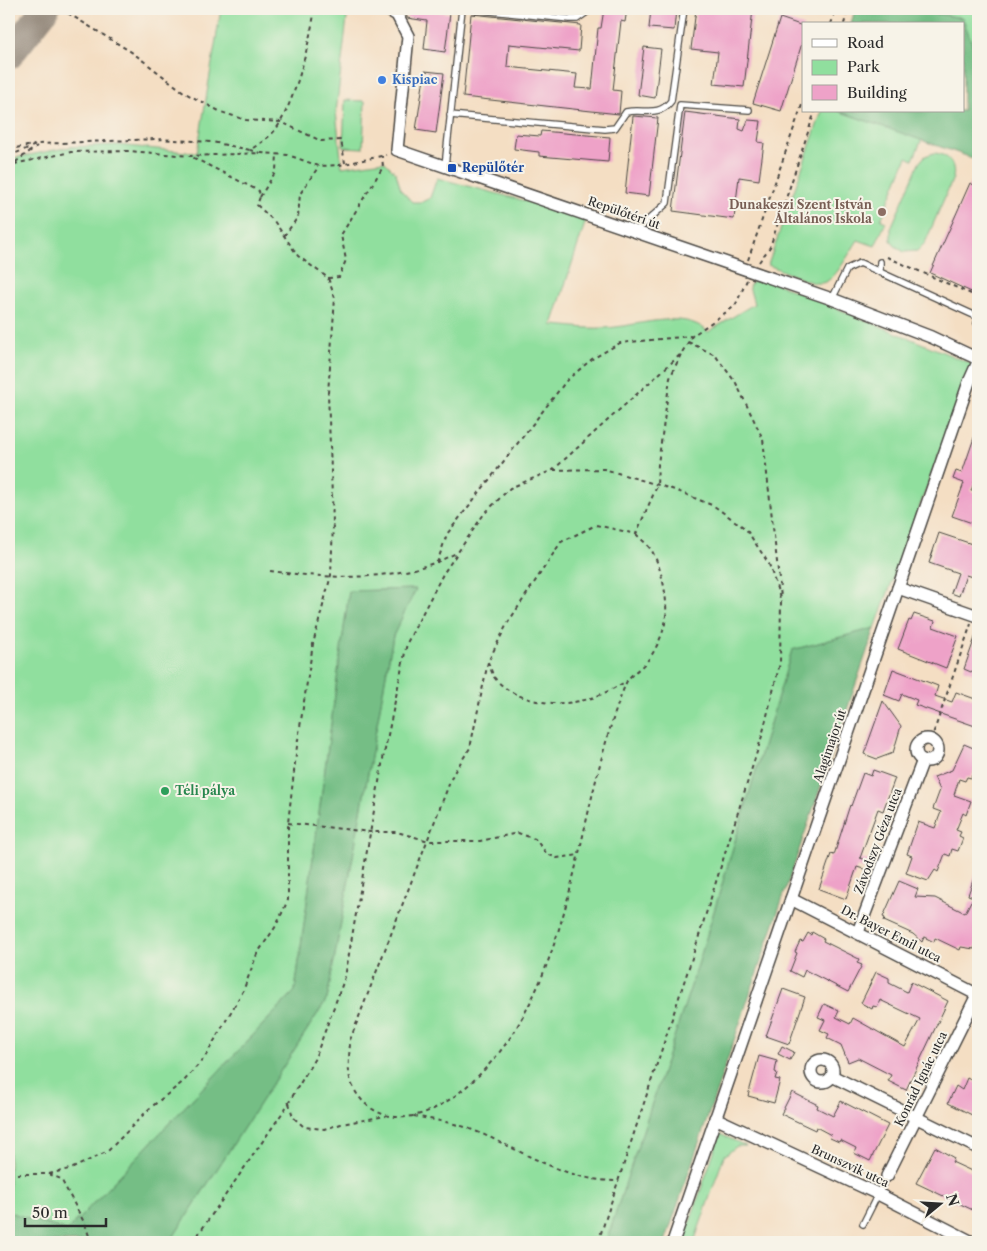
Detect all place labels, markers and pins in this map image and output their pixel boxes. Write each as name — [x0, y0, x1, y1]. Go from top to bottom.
place label: Kispiac — [392, 72, 438, 87]
marker: Kispiac — [376, 74, 388, 86]
place label: Repülőtér — [462, 160, 524, 175]
marker: Repülőtér — [446, 162, 458, 174]
place label: Dunakeszi Szent István Általános Iskola — [729, 197, 873, 226]
marker: Dunakeszi Szent István Általános Iskola — [876, 206, 888, 218]
place label: Téli pálya — [175, 783, 236, 798]
marker: Téli pálya — [159, 785, 171, 797]

